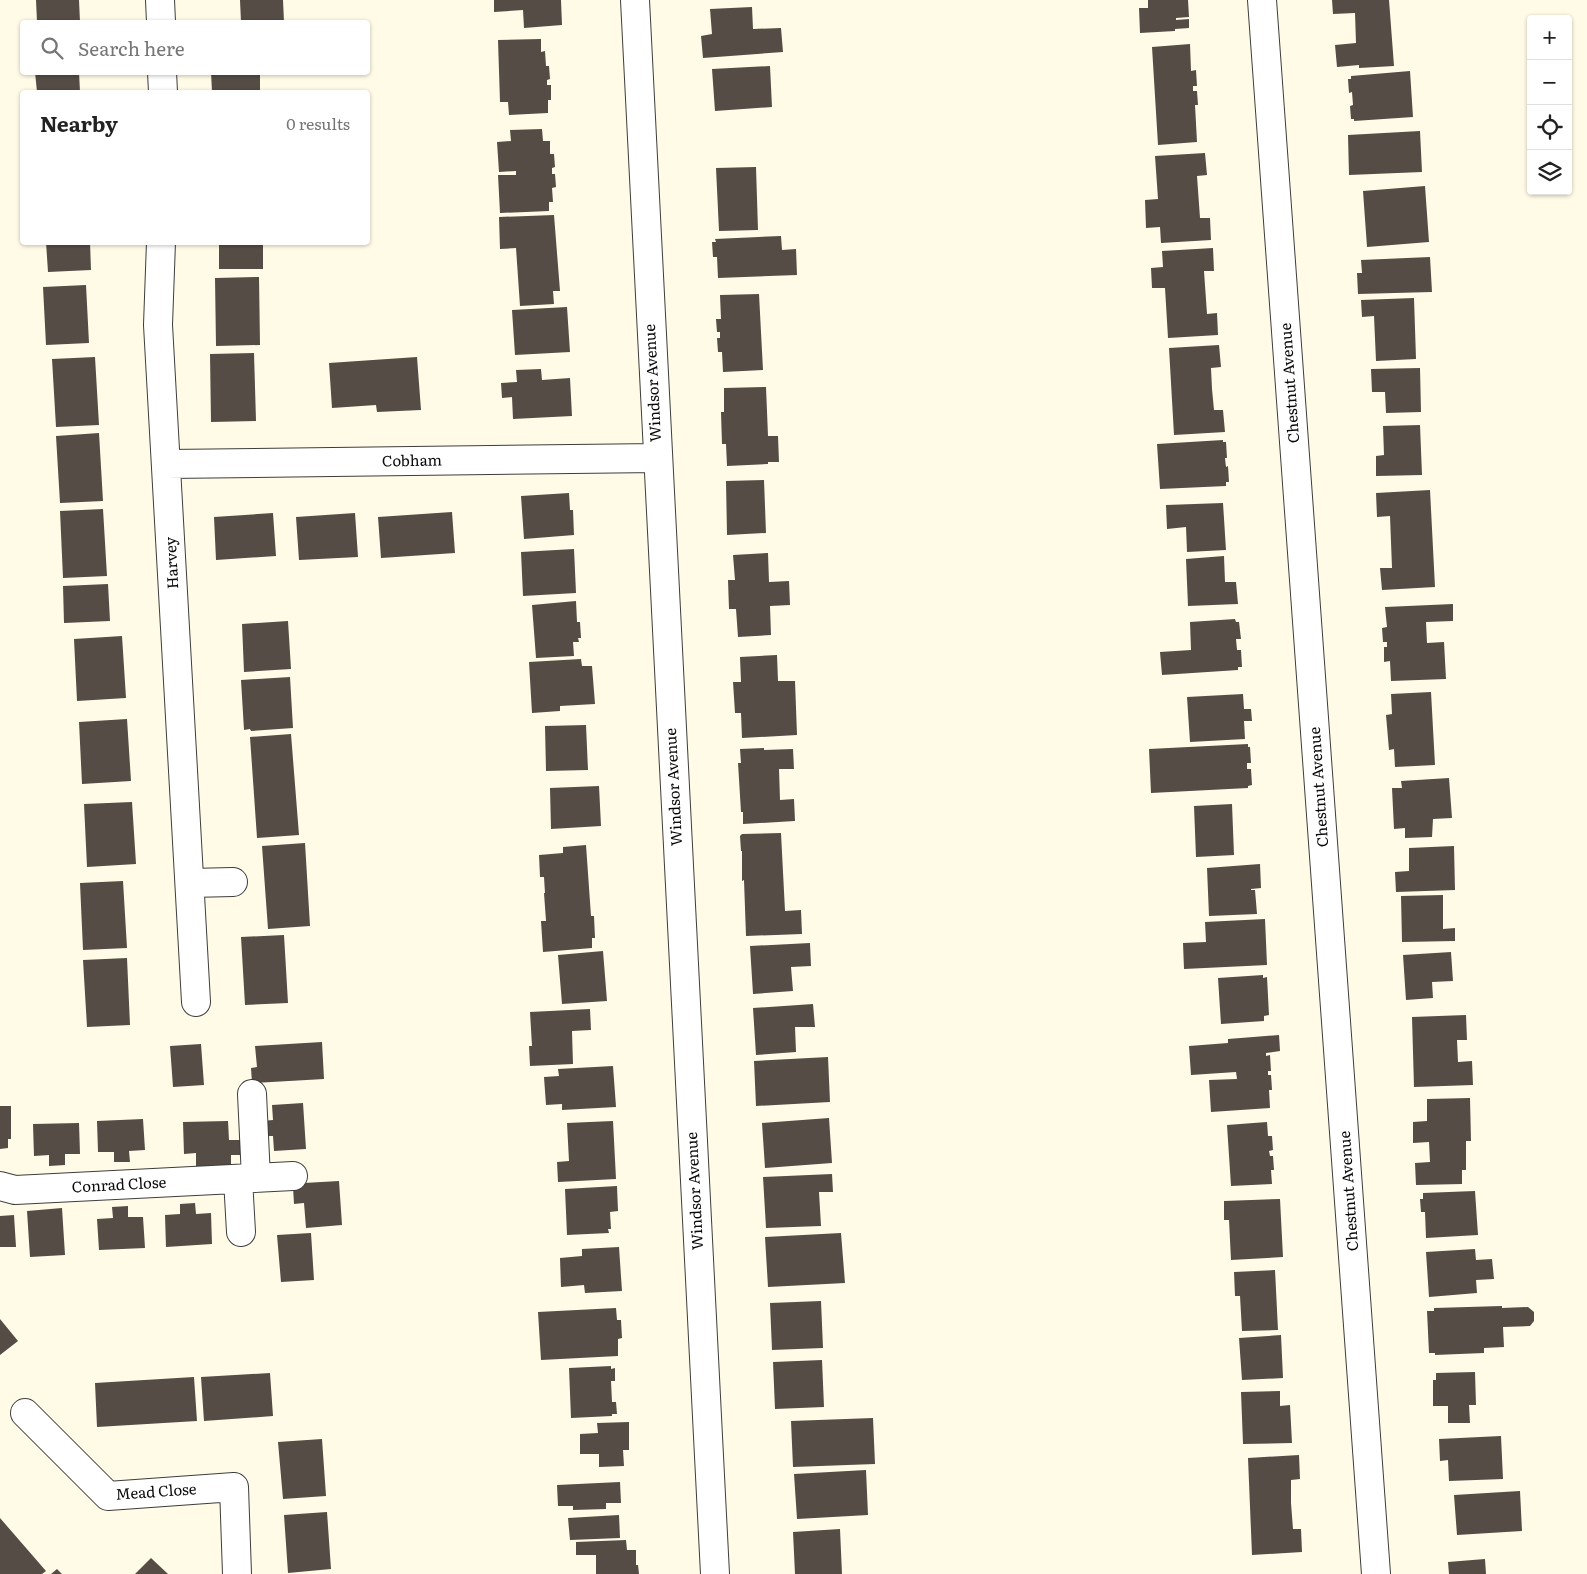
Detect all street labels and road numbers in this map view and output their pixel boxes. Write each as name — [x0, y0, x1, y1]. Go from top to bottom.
street label: Chestnut Avenue — [1273, 322, 1304, 444]
street label: Windsor Avenue — [637, 323, 666, 443]
street label: Cobham — [382, 447, 443, 472]
street label: Harvey — [158, 536, 183, 590]
street label: Chestnut Avenue — [1302, 726, 1333, 848]
street label: Windsor Avenue — [658, 727, 687, 847]
street label: Chestnut Avenue — [1332, 1130, 1363, 1252]
street label: Windsor Avenue — [679, 1131, 708, 1251]
street label: Conrad Close — [71, 1170, 167, 1197]
street label: Mead Close — [115, 1476, 197, 1505]

